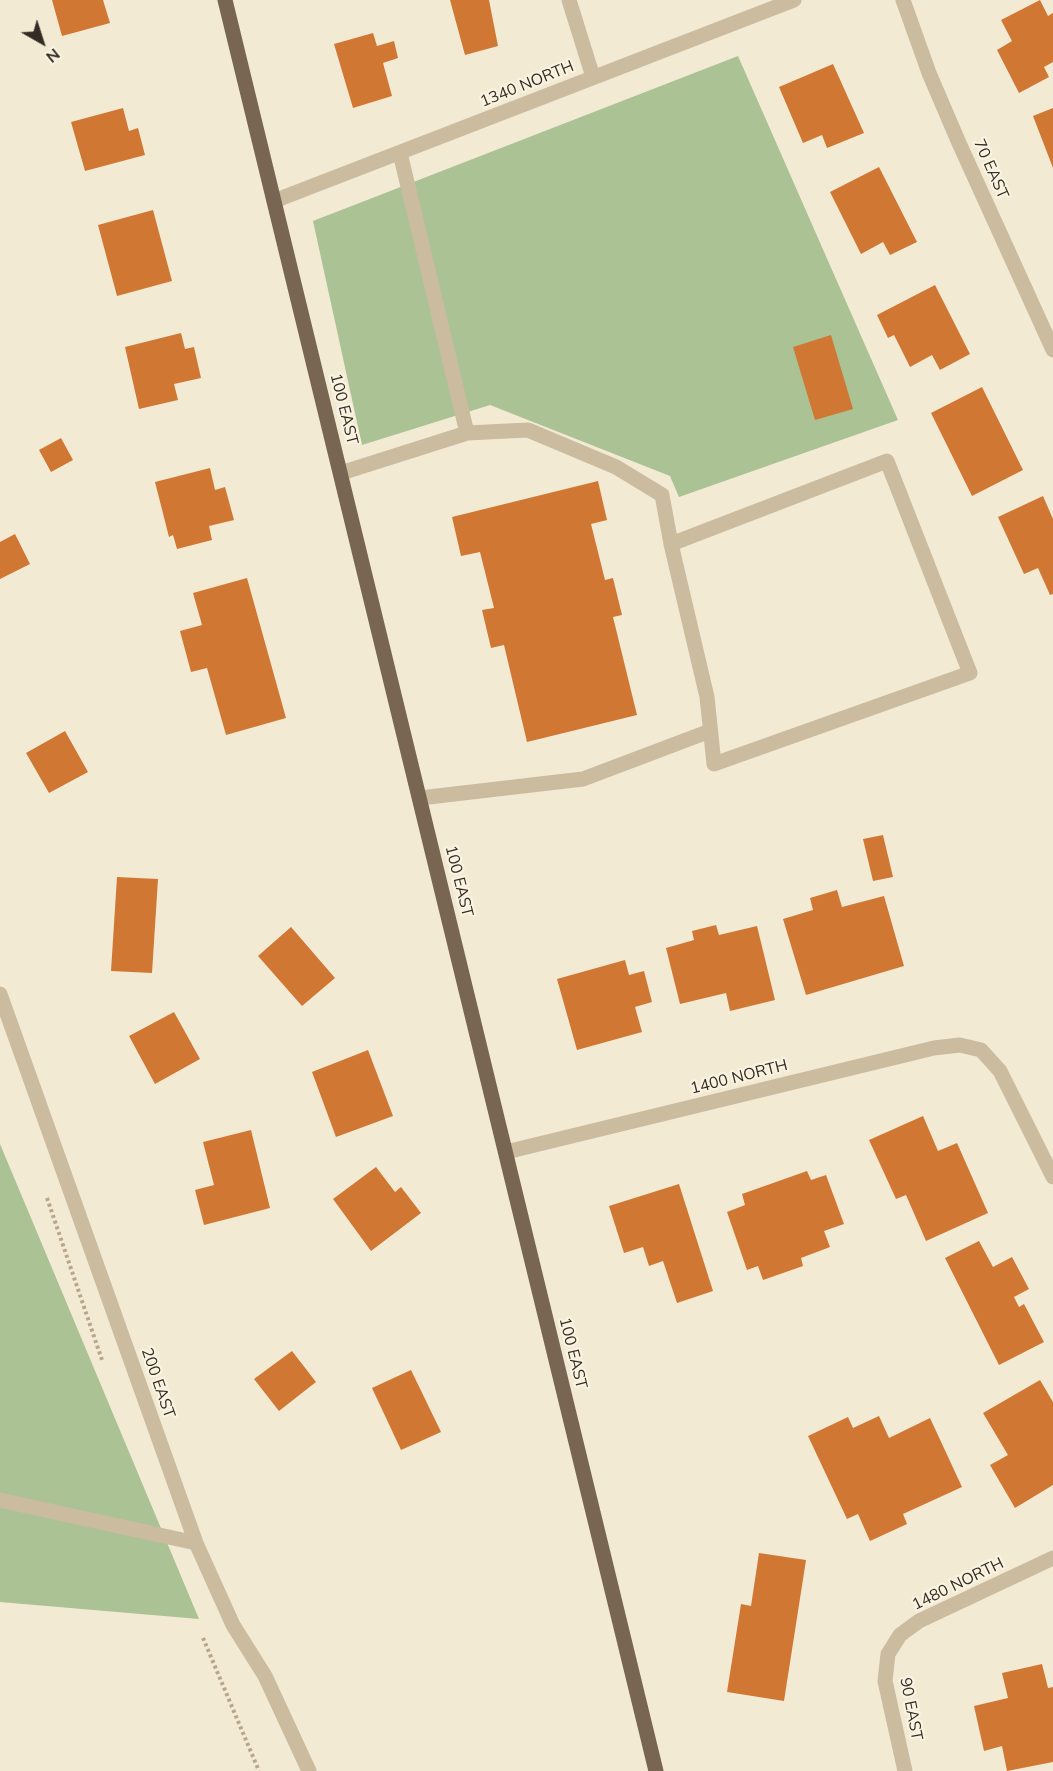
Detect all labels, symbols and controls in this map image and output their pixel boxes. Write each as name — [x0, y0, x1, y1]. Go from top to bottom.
north arrow — [12, 12, 72, 72]
text: N — [42, 44, 64, 68]
street label: 1340 NORTH — [477, 56, 577, 112]
street label: 70 EAST — [969, 136, 1013, 202]
street label: 100 EAST — [326, 371, 362, 447]
street label: 100 EAST — [441, 843, 477, 919]
street label: 1400 NORTH — [688, 1056, 790, 1098]
street label: 100 EAST — [555, 1315, 591, 1391]
street label: 200 EAST — [137, 1345, 179, 1421]
street label: 1480 NORTH — [909, 1554, 1007, 1614]
street label: 90 EAST — [896, 1676, 926, 1742]

